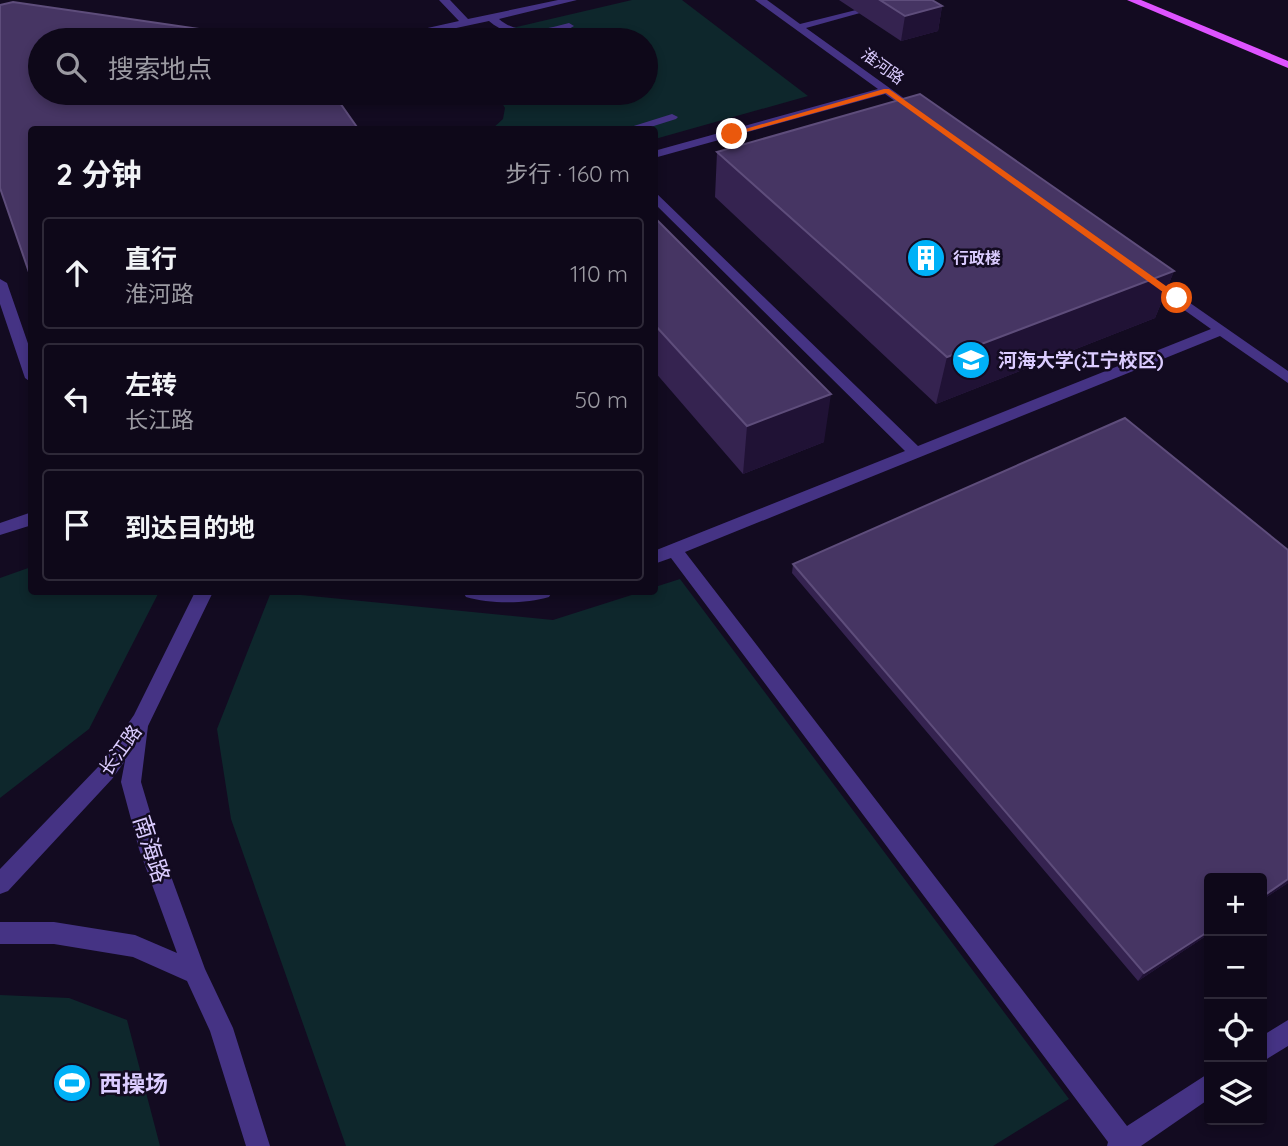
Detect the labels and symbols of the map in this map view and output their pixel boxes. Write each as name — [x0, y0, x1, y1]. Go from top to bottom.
street label: 淮河路 — [858, 44, 908, 88]
route end — [716, 118, 747, 149]
building icon: 行政楼 — [905, 237, 947, 279]
place label: 行政楼 — [953, 248, 1001, 268]
route start — [1161, 282, 1192, 313]
school or university icon: 河海大学(江宁校区) — [950, 339, 992, 381]
place label: 河海大学(江宁校区) — [998, 348, 1164, 372]
street label: 长江路 — [94, 720, 146, 780]
street label: 南海路 — [128, 812, 176, 886]
sports icon: 西操场 — [51, 1062, 93, 1104]
place label: 西操场 — [99, 1069, 168, 1098]

